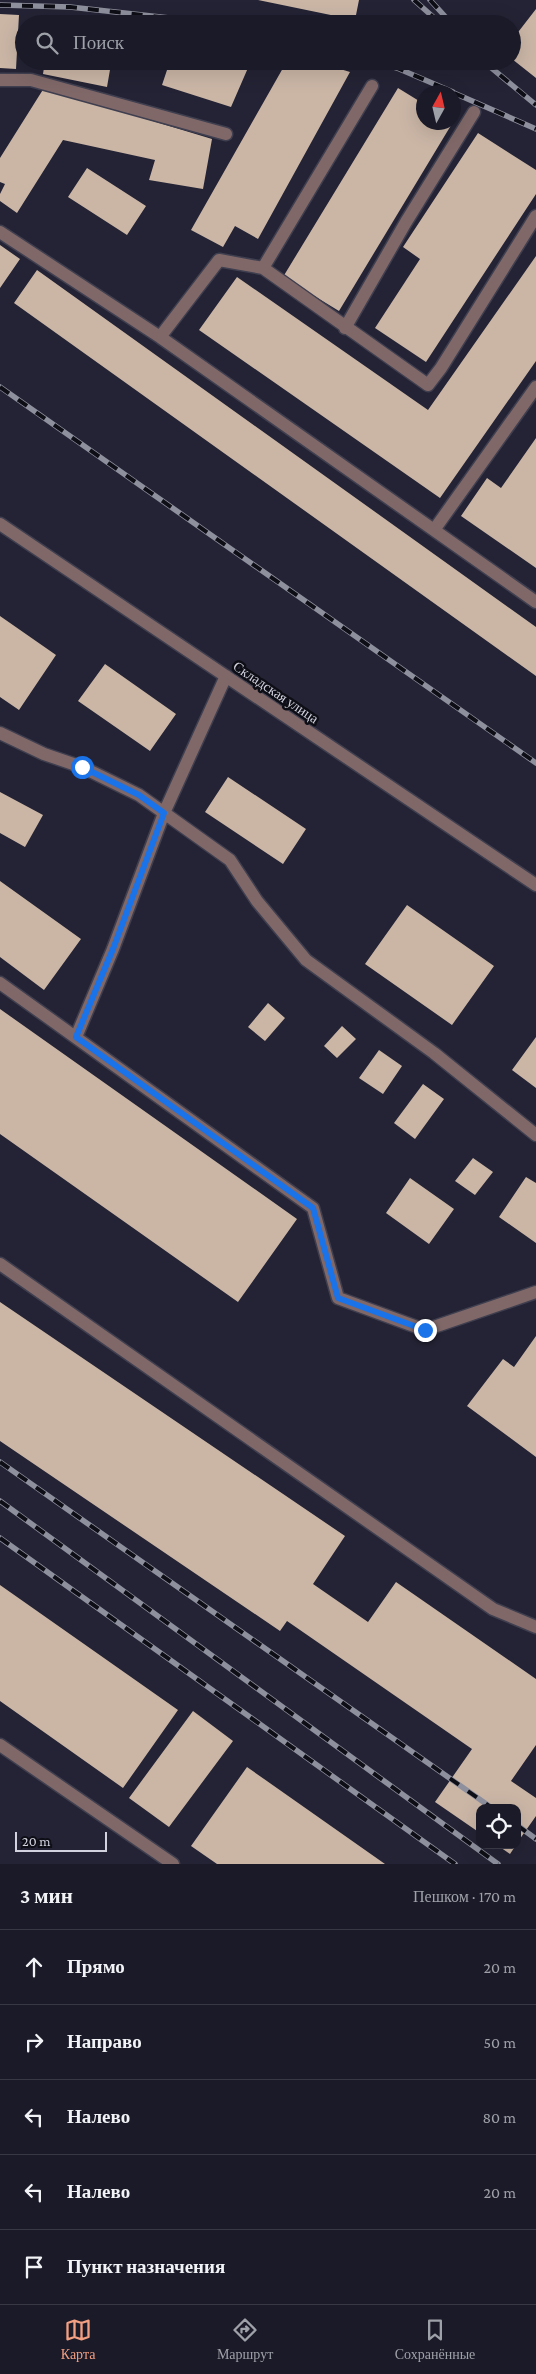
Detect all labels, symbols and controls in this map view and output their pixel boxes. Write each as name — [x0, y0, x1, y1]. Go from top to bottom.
search box — [15, 15, 521, 70]
icon: search — [33, 29, 61, 57]
text: Поиск — [73, 32, 124, 53]
north arrow — [416, 85, 461, 130]
street label: Складская улица — [230, 658, 322, 727]
route start — [71, 756, 94, 779]
route end — [414, 1319, 437, 1342]
map controls — [476, 1804, 521, 1849]
button: locate — [476, 1804, 521, 1849]
scale bar — [15, 1829, 108, 1852]
text: 20 m — [22, 1833, 50, 1849]
text: 3 мин — [20, 1884, 73, 1908]
text: Пешком · 170 m — [413, 1888, 516, 1905]
icon: ahead — [20, 1953, 48, 1981]
text: Прямо — [67, 1956, 125, 1977]
text: 20 m — [483, 1959, 516, 1976]
icon: right — [20, 2028, 48, 2056]
text: Направо — [67, 2031, 142, 2052]
text: 50 m — [484, 2034, 516, 2051]
icon: left — [20, 2103, 48, 2131]
text: Налево — [67, 2106, 130, 2127]
text: 80 m — [482, 2109, 516, 2126]
icon: left — [20, 2178, 48, 2206]
text: Налево — [67, 2181, 130, 2202]
text: 20 m — [483, 2184, 516, 2201]
icon: arrive — [20, 2253, 48, 2281]
text: Пункт назначения — [67, 2256, 225, 2277]
tab: Карта — [61, 2316, 95, 2363]
tab: Маршрут — [217, 2316, 273, 2363]
tab: Сохранённые — [395, 2316, 475, 2363]

